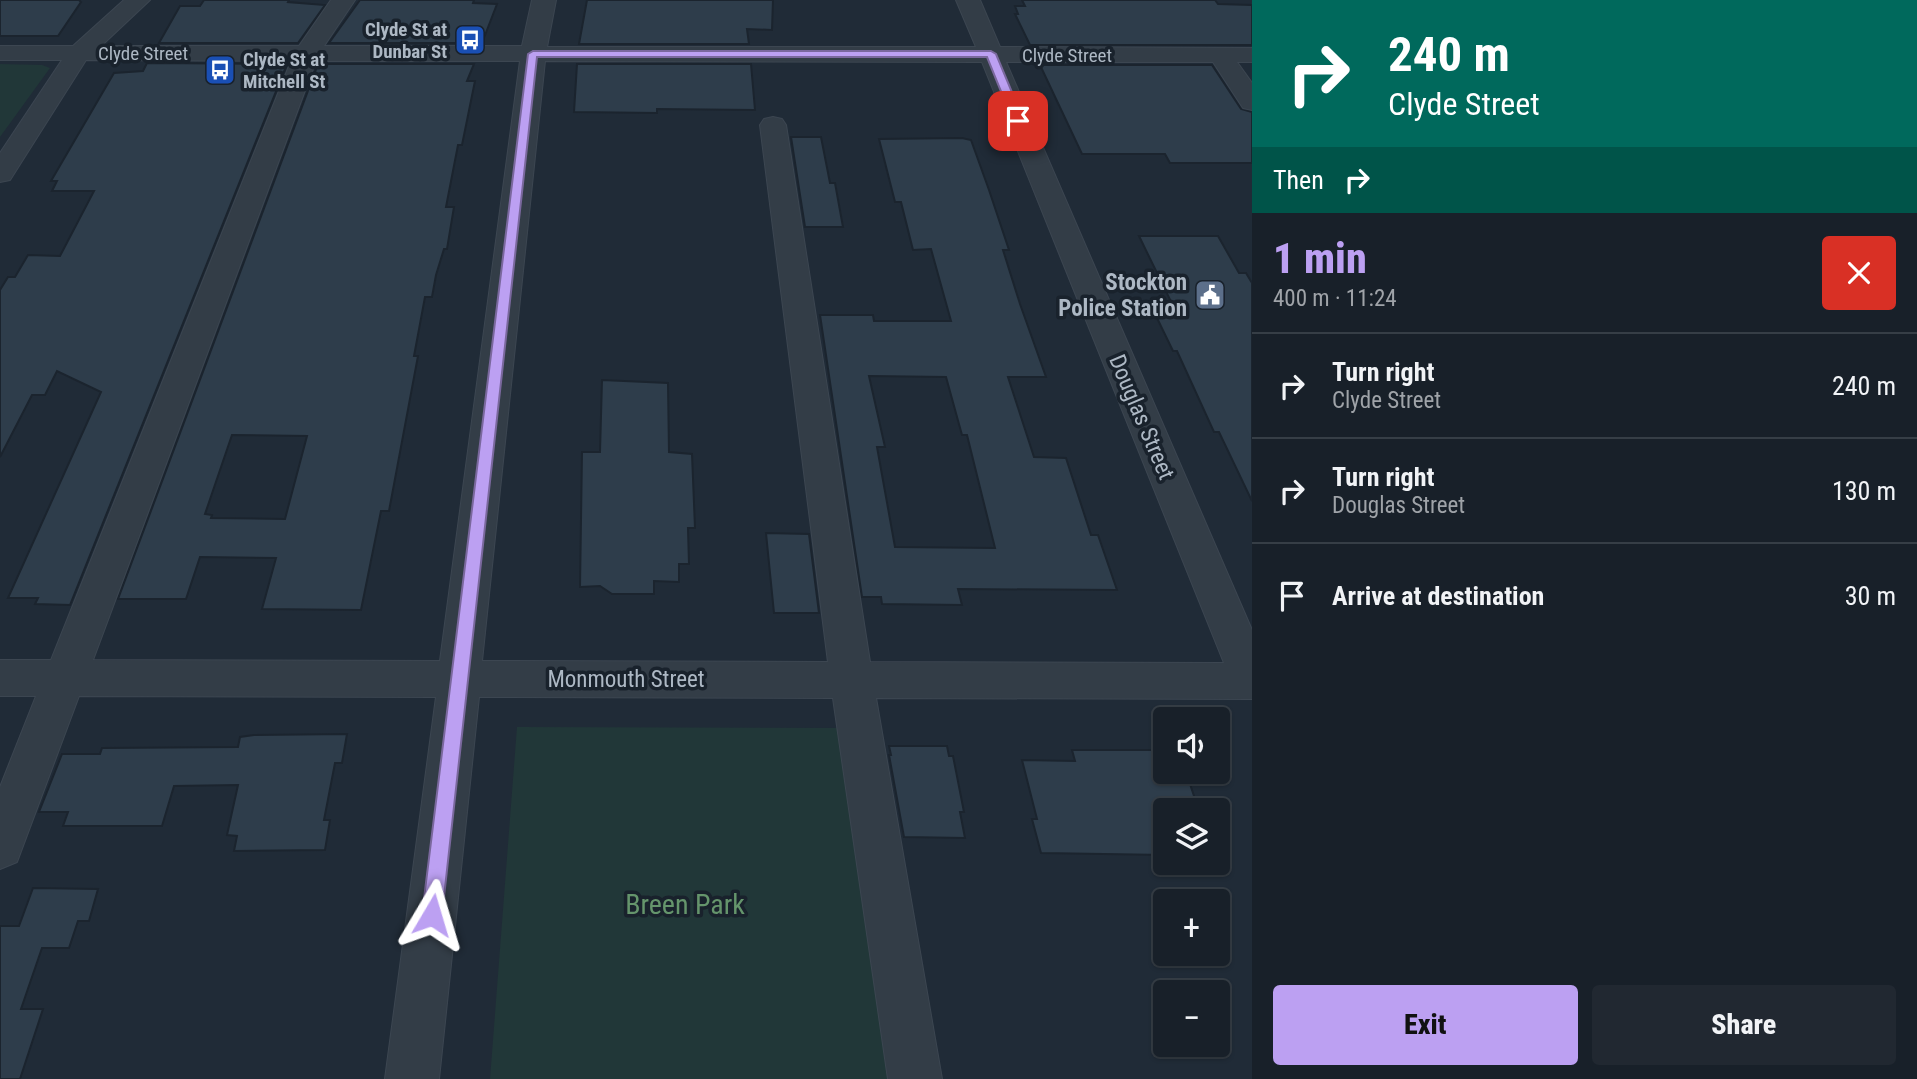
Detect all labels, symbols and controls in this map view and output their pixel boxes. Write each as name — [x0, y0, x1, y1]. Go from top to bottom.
place label: Clyde St at Dunbar St — [365, 18, 447, 63]
bus stop icon: Clyde St at Dunbar St — [453, 23, 487, 57]
text: 240 m — [1388, 26, 1510, 83]
icon: right — [1273, 28, 1364, 119]
street label: Clyde Street — [98, 42, 188, 65]
street label: Clyde Street — [1022, 44, 1112, 67]
place label: Clyde St at Mitchell St — [243, 48, 325, 93]
bus stop icon: Clyde St at Mitchell St — [203, 53, 237, 87]
text: Clyde Street — [1388, 85, 1540, 123]
pin — [988, 91, 1048, 151]
icon: arrive — [999, 102, 1037, 140]
icon: right — [1338, 161, 1376, 199]
text: Then — [1273, 165, 1324, 195]
text: 1 min — [1273, 234, 1367, 283]
button: close — [1822, 236, 1896, 310]
place label: Stockton Police Station — [1058, 269, 1187, 322]
public building icon: Stockton Police Station — [1193, 278, 1227, 312]
text: 400 m · 11:24 — [1273, 285, 1397, 312]
street label: Douglas Street — [1103, 351, 1180, 484]
text: Turn right — [1332, 357, 1434, 387]
icon: right — [1273, 367, 1311, 405]
text: 240 m — [1832, 371, 1896, 401]
text: Clyde Street — [1332, 387, 1441, 414]
text: Turn right — [1332, 462, 1434, 492]
icon: right — [1273, 472, 1311, 510]
text: 130 m — [1832, 476, 1896, 506]
text: Douglas Street — [1332, 492, 1465, 519]
icon: arrive — [1273, 577, 1311, 615]
text: Arrive at destination — [1332, 581, 1544, 611]
text: 30 m — [1845, 581, 1896, 611]
street label: Monmouth Street — [547, 666, 705, 693]
map controls — [1153, 707, 1230, 1057]
button: sound — [1153, 707, 1230, 784]
button: layers — [1153, 798, 1230, 875]
position arrow — [395, 878, 469, 952]
park label: Breen Park — [625, 888, 745, 921]
button: + — [1153, 889, 1230, 966]
button: − — [1153, 980, 1230, 1057]
button: Exit — [1273, 985, 1578, 1065]
button: Share — [1592, 985, 1896, 1065]

